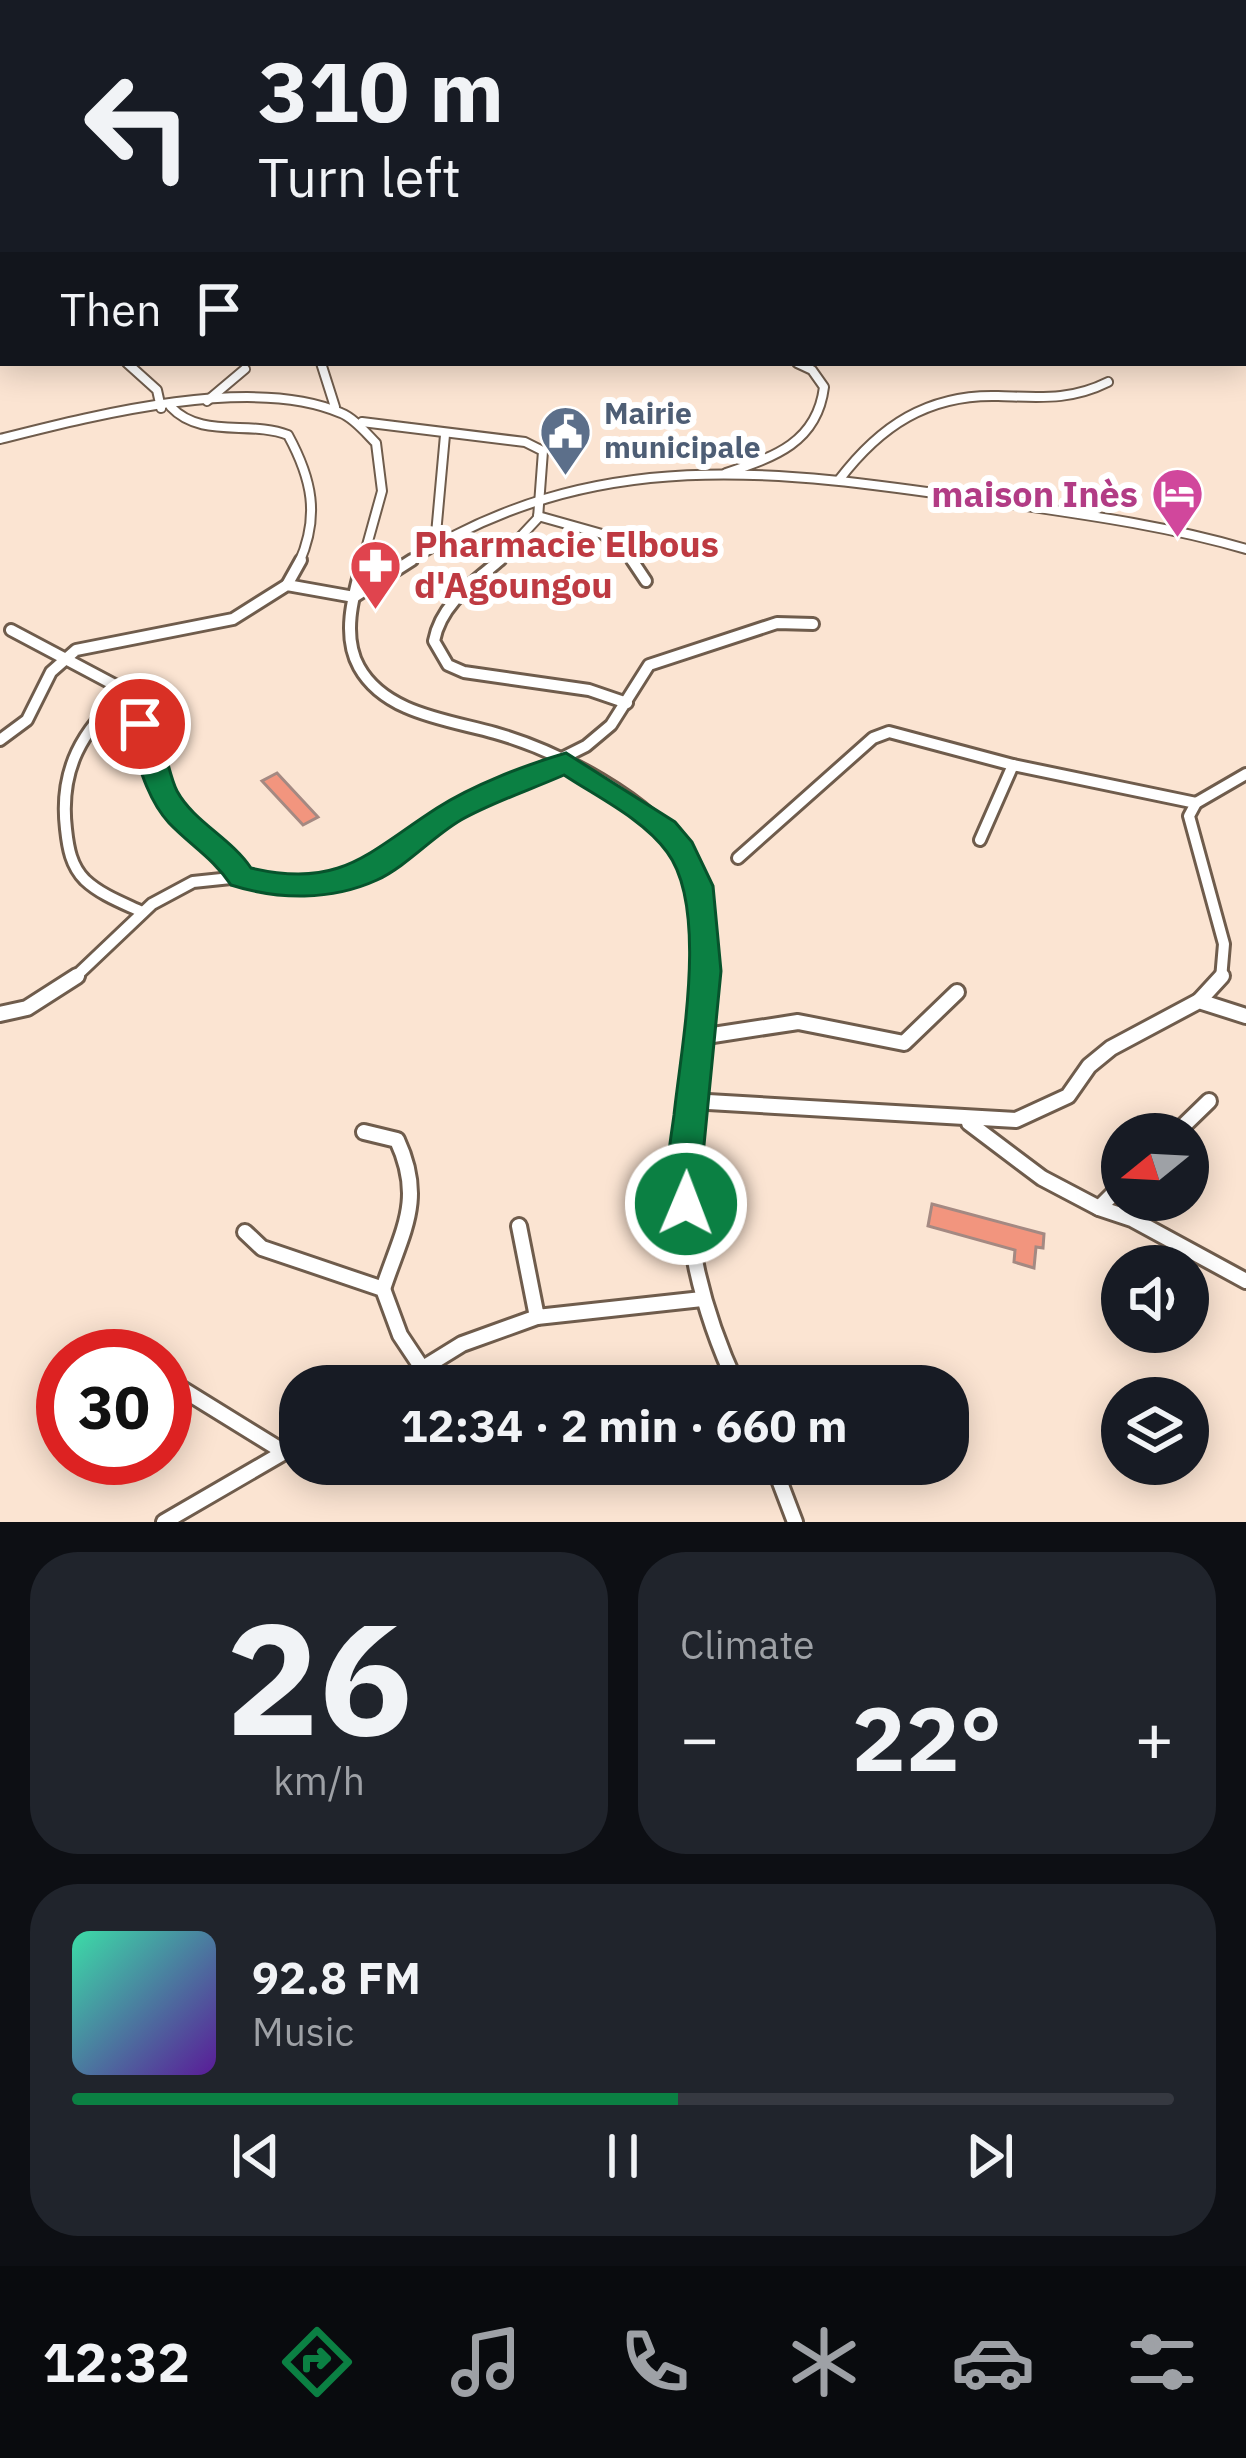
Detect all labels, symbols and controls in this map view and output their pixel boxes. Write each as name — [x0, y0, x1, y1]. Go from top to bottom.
text: 310 m — [258, 36, 504, 145]
icon: left — [60, 48, 216, 204]
text: Turn left — [258, 142, 461, 212]
icon: arrive — [186, 276, 252, 342]
text: Then — [60, 280, 162, 338]
place label: Mairie municipale — [604, 393, 761, 466]
public building icon: Mairie municipale — [537, 403, 593, 477]
hotel icon: maison Inès — [1149, 466, 1205, 540]
place label: maison Inès — [931, 470, 1138, 517]
place label: Pharmacie Elbous d'Agoungou — [414, 520, 719, 608]
pharmacy icon: Pharmacie Elbous d'Agoungou — [347, 537, 403, 611]
pin — [89, 673, 191, 775]
icon: arrive — [107, 691, 173, 757]
north arrow — [1101, 1113, 1209, 1221]
map controls — [1101, 1113, 1209, 1485]
position arrow — [623, 1141, 749, 1267]
button: sound — [1101, 1245, 1209, 1353]
speed limit sign: 30 — [36, 1329, 192, 1485]
button: layers — [1101, 1377, 1209, 1485]
text: 12:34 · 2 min · 660 m — [401, 1396, 847, 1454]
text: 26 — [225, 1575, 413, 1778]
text: Climate — [680, 1619, 814, 1670]
text: 22° — [852, 1679, 1002, 1796]
text: − — [680, 1694, 720, 1780]
text: + — [1134, 1694, 1174, 1780]
text: km/h — [273, 1755, 365, 1806]
text: 92.8 FM — [252, 1948, 421, 2006]
text: Music — [252, 2006, 354, 2057]
icon: previous — [223, 2123, 289, 2189]
icon: pause — [590, 2123, 656, 2189]
icon: next — [957, 2123, 1023, 2189]
icon: directions — [275, 2320, 359, 2404]
icon: music — [444, 2320, 528, 2404]
icon: phone — [613, 2320, 697, 2404]
icon: climate — [782, 2320, 866, 2404]
icon: car — [951, 2320, 1035, 2404]
icon: filters — [1120, 2320, 1204, 2404]
text: 12:32 — [42, 2327, 190, 2397]

